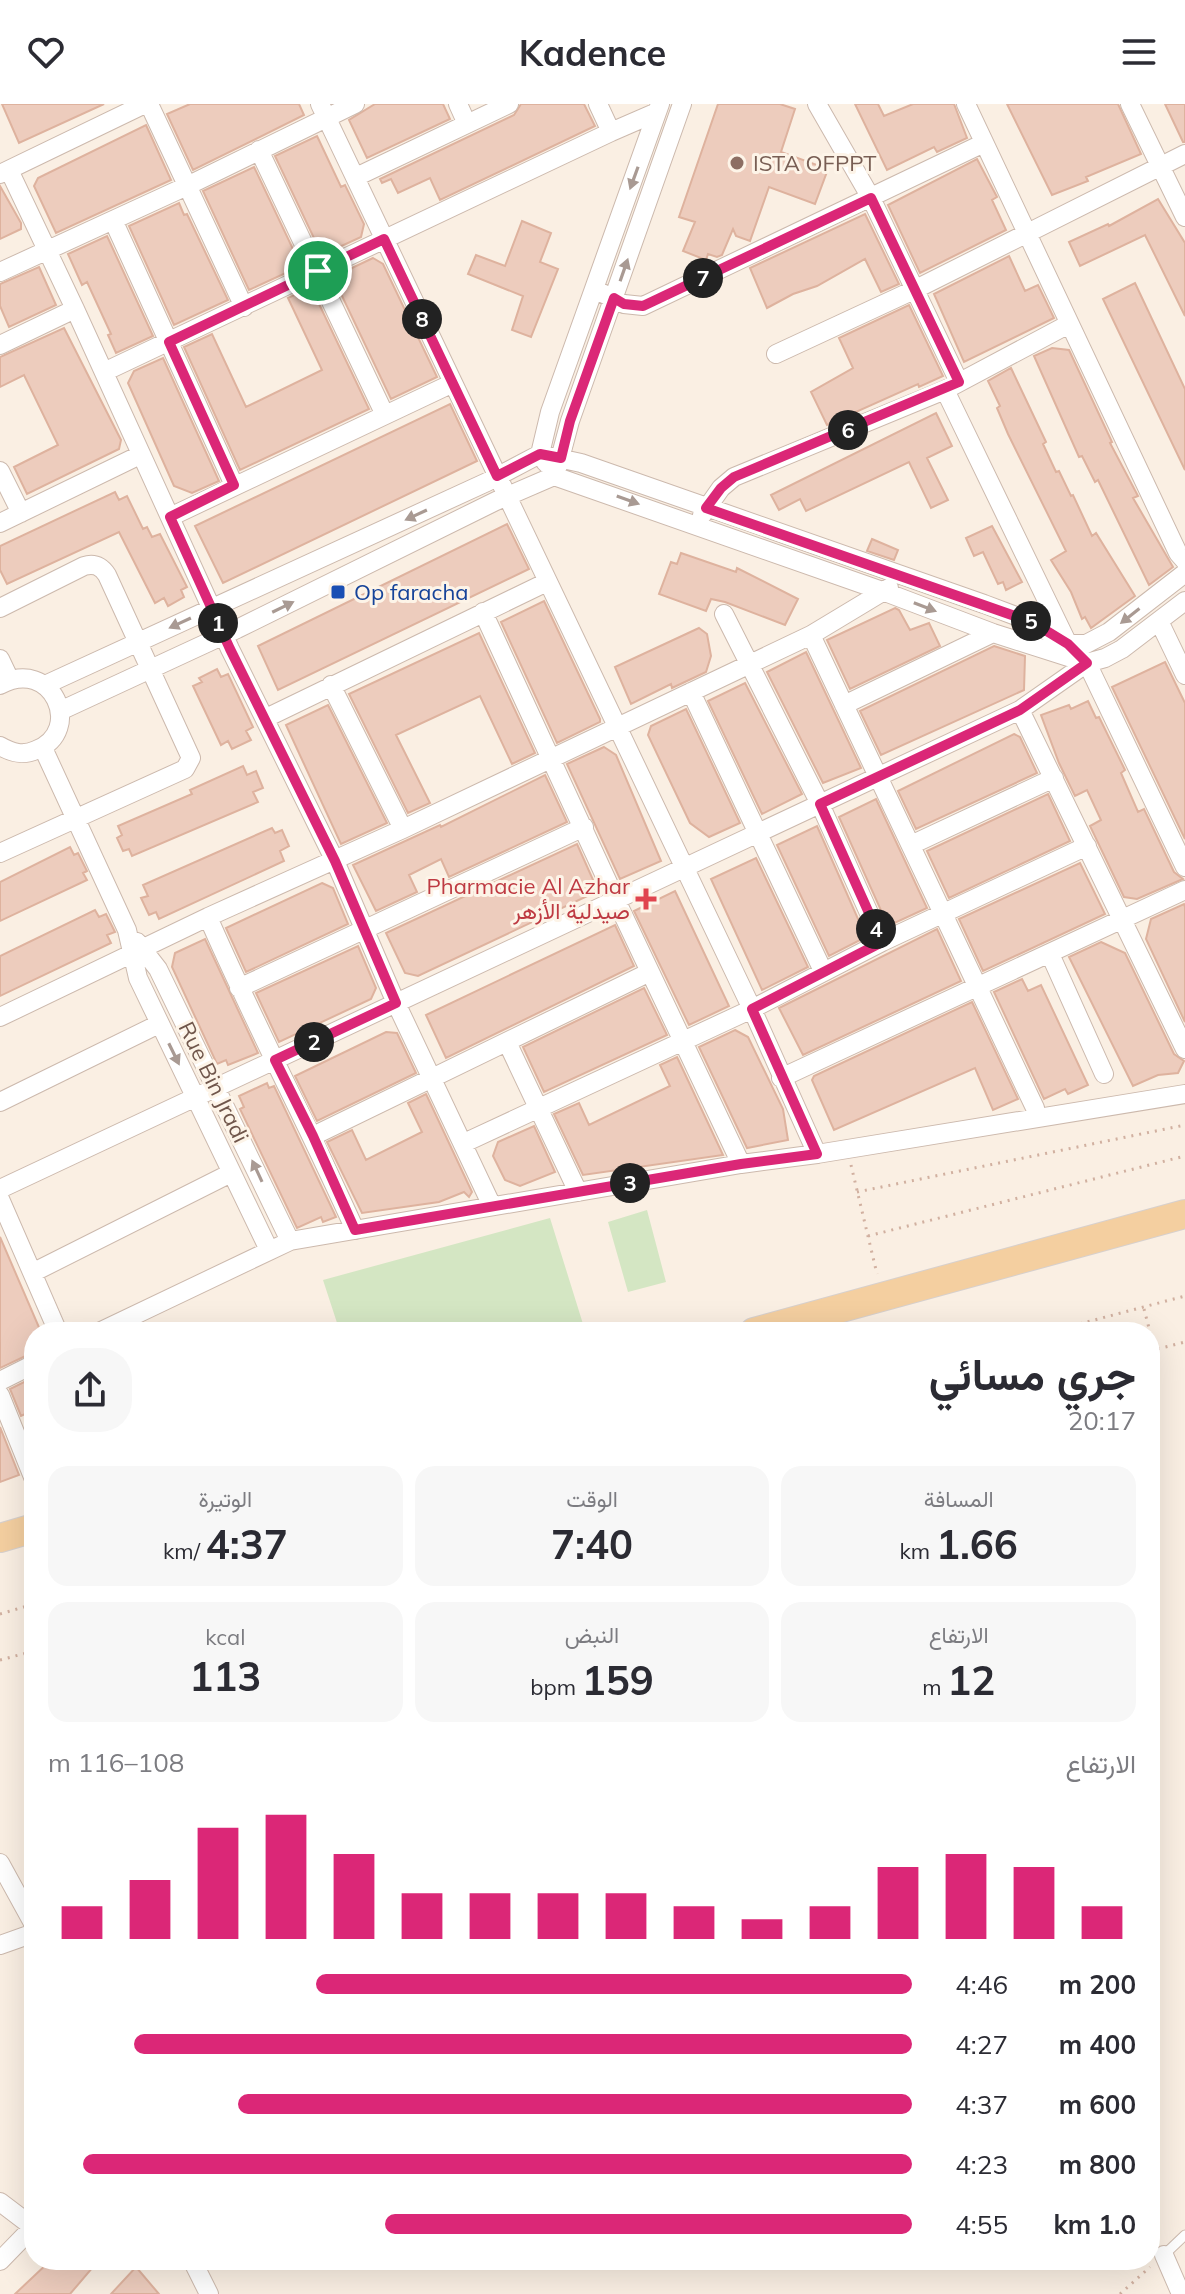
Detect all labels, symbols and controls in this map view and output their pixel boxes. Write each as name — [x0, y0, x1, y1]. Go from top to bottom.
icon: heart — [24, 30, 68, 74]
text: Kadence — [519, 30, 666, 75]
icon: menu — [1117, 30, 1161, 74]
place label: ISTA OFPPT — [753, 149, 876, 177]
marker: ISTA OFPPT — [728, 154, 746, 172]
one-way arrow — [627, 166, 640, 190]
pin — [284, 237, 352, 305]
icon: arrive — [296, 249, 340, 293]
one-way arrow — [618, 258, 631, 282]
pin: 7 — [683, 258, 723, 298]
text: 7 — [696, 264, 710, 292]
pin: 8 — [402, 299, 442, 339]
text: 8 — [415, 305, 429, 333]
pin: 6 — [828, 410, 868, 450]
text: 6 — [841, 416, 855, 444]
one-way arrow — [616, 495, 640, 507]
one-way arrow — [404, 508, 428, 521]
place label: Op faracha — [354, 578, 469, 606]
marker: Op faracha — [329, 583, 347, 601]
one-way arrow — [271, 600, 294, 613]
one-way arrow — [913, 601, 937, 614]
pin: 5 — [1011, 601, 1051, 641]
pin: 1 — [198, 603, 238, 643]
text: 5 — [1024, 607, 1038, 635]
one-way arrow — [1120, 608, 1140, 624]
text: 1 — [211, 609, 225, 637]
one-way arrow — [168, 616, 192, 630]
place label: Pharmacie Al Azhar صيدلية الأزهر — [426, 872, 630, 925]
marker: Pharmacie Al Azhar صيدلية الأزهر — [637, 890, 655, 908]
pin: 4 — [856, 909, 896, 949]
text: 4 — [869, 915, 883, 943]
street label: Rue Bin Jradi — [173, 1017, 255, 1147]
pin: 2 — [294, 1022, 334, 1062]
text: 2 — [307, 1028, 321, 1056]
one-way arrow — [167, 1043, 181, 1066]
one-way arrow — [250, 1159, 264, 1182]
pin: 3 — [610, 1163, 650, 1203]
text: 3 — [623, 1169, 637, 1197]
text: جري مسائي — [929, 1346, 1136, 1401]
button: share — [48, 1348, 132, 1432]
text: 20:17 — [1068, 1404, 1136, 1437]
text: الوتيرة — [198, 1485, 252, 1513]
text: الوقت — [566, 1485, 618, 1513]
text: المسافة — [924, 1485, 994, 1513]
text: 4:37 — [206, 1519, 288, 1569]
text: 7:40 — [551, 1519, 633, 1569]
text: 1.66 — [936, 1519, 1018, 1569]
text: /km — [163, 1537, 206, 1565]
text: km — [900, 1537, 936, 1565]
text: النبض — [565, 1621, 619, 1649]
text: الارتفاع — [929, 1621, 989, 1649]
text: kcal — [205, 1623, 245, 1651]
text: 113 — [189, 1651, 261, 1701]
text: 159 — [582, 1655, 654, 1705]
text: 12 — [947, 1655, 995, 1705]
text: bpm — [530, 1673, 582, 1701]
text: m — [922, 1673, 947, 1701]
text: 108–116 m — [48, 1746, 184, 1779]
text: الارتفاع — [1065, 1747, 1136, 1780]
text: 4:46 — [955, 1968, 1008, 2001]
text: 200 m — [1059, 1968, 1136, 2001]
text: 4:27 — [955, 2028, 1008, 2061]
text: 400 m — [1059, 2028, 1136, 2061]
text: 4:37 — [955, 2088, 1008, 2121]
text: 600 m — [1059, 2088, 1136, 2121]
text: 4:23 — [955, 2148, 1008, 2181]
text: 800 m — [1059, 2148, 1136, 2181]
text: 4:55 — [955, 2208, 1008, 2241]
text: 1.0 km — [1053, 2208, 1136, 2241]

